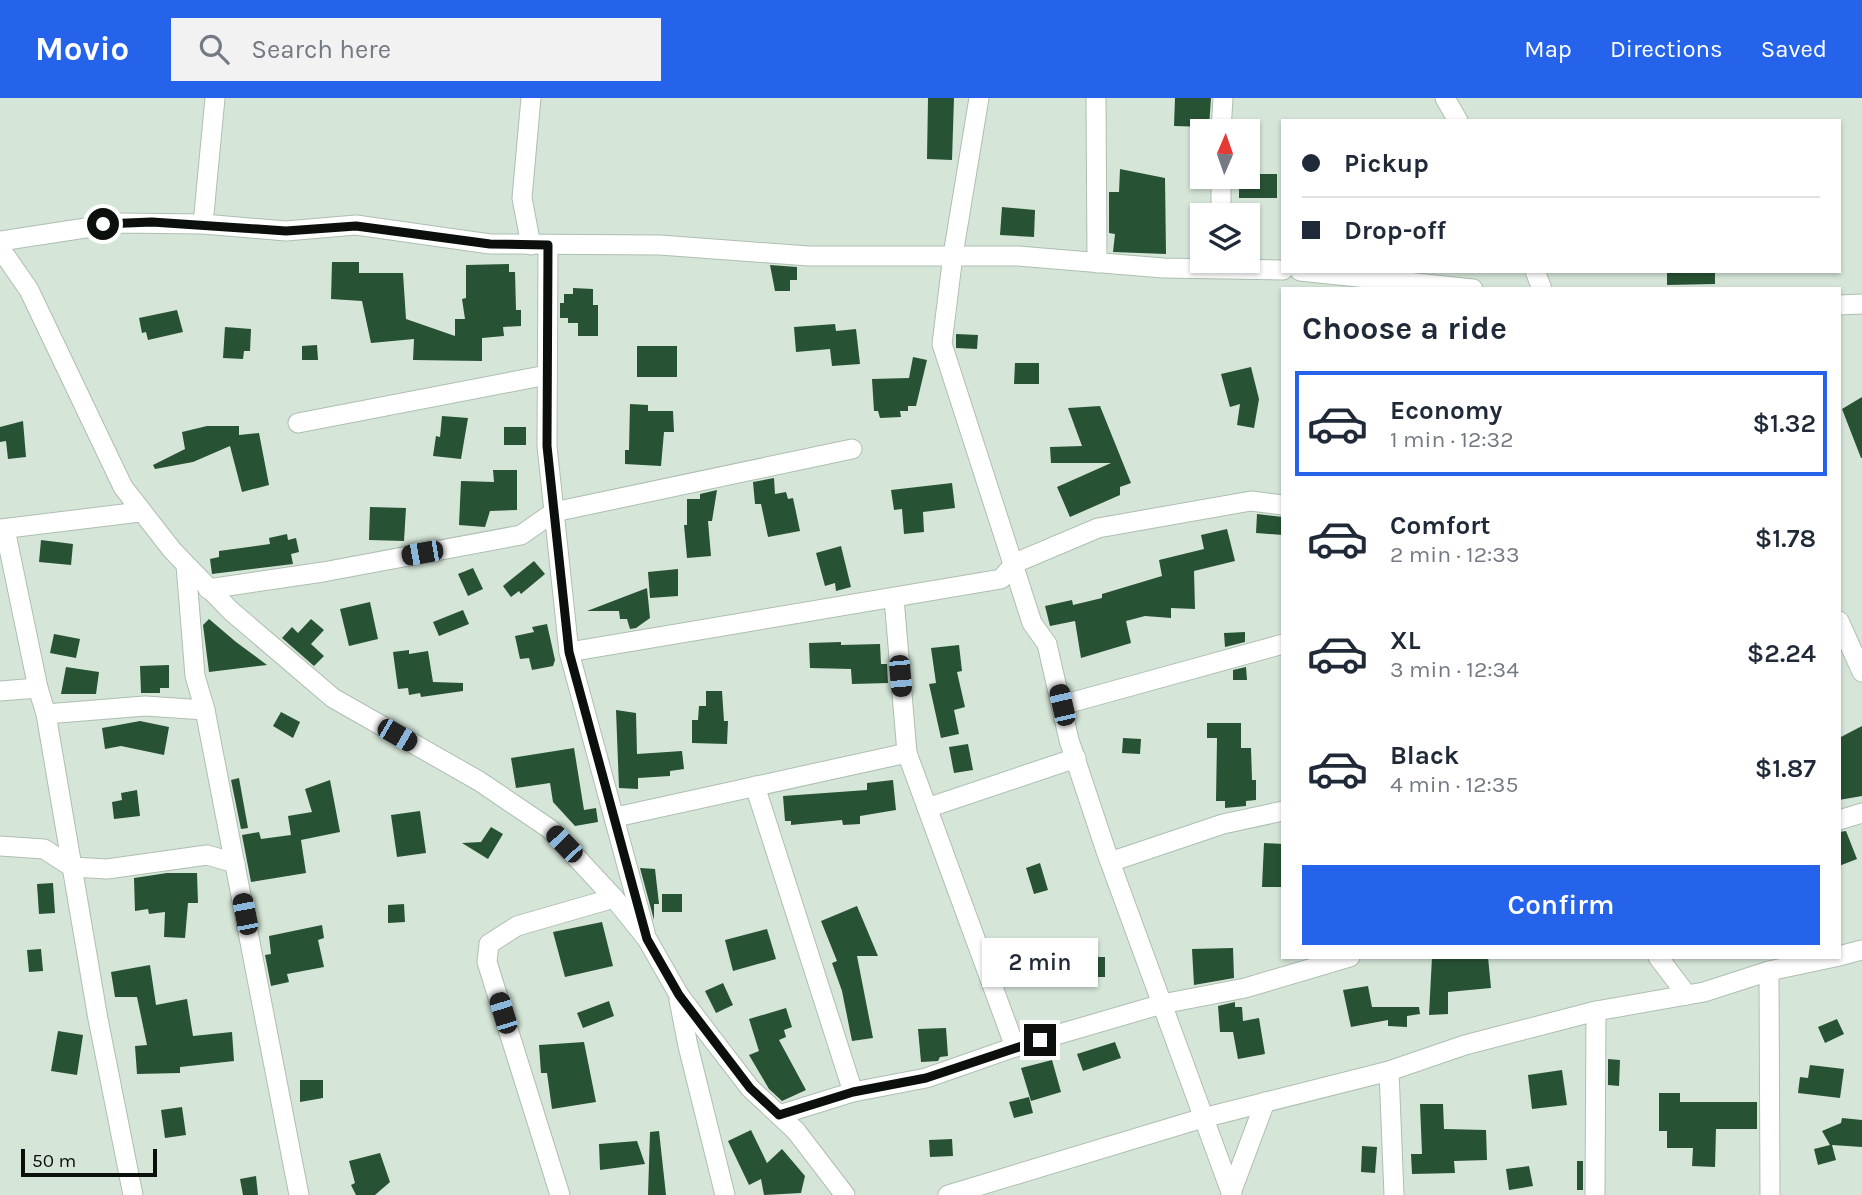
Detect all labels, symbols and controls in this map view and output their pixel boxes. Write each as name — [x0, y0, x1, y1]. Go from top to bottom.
search box — [171, 18, 661, 81]
text: Movio — [35, 30, 129, 68]
icon: search — [195, 30, 233, 68]
text: Search here — [251, 34, 391, 65]
text: Map — [1524, 35, 1572, 63]
text: Directions — [1610, 35, 1723, 63]
text: Saved — [1761, 35, 1827, 63]
north arrow — [1190, 119, 1260, 189]
map controls — [1190, 119, 1260, 273]
text: Pickup — [1344, 148, 1429, 179]
button: layers — [1190, 203, 1260, 273]
route start — [87, 208, 119, 240]
text: Drop-off — [1344, 215, 1446, 246]
text: Choose a ride — [1302, 310, 1507, 347]
icon: car — [1306, 392, 1369, 455]
text: Economy — [1390, 395, 1502, 426]
text: $1.32 — [1753, 408, 1816, 439]
text: 1 min · 12:32 — [1390, 426, 1514, 453]
icon: car — [1306, 507, 1369, 570]
text: Comfort — [1390, 510, 1491, 541]
text: $1.78 — [1755, 523, 1816, 554]
car — [400, 539, 445, 567]
text: 2 min · 12:33 — [1390, 541, 1519, 568]
icon: car — [1306, 622, 1369, 685]
text: XL — [1390, 625, 1421, 656]
text: $2.24 — [1747, 638, 1816, 669]
car — [888, 654, 913, 698]
text: 3 min · 12:34 — [1390, 656, 1519, 683]
car — [1048, 682, 1077, 728]
car — [374, 715, 421, 755]
icon: car — [1306, 737, 1369, 800]
text: Black — [1390, 740, 1459, 771]
text: $1.87 — [1755, 753, 1816, 784]
text: 4 min · 12:35 — [1390, 771, 1518, 798]
car — [542, 822, 587, 866]
button: Confirm — [1302, 865, 1820, 945]
car — [231, 891, 260, 937]
callout: 2 min — [982, 939, 1098, 988]
text: 2 min — [1009, 949, 1071, 976]
car — [487, 990, 520, 1036]
route end — [1024, 1024, 1056, 1056]
scale bar — [21, 1146, 158, 1178]
text: 50 m — [32, 1150, 76, 1172]

